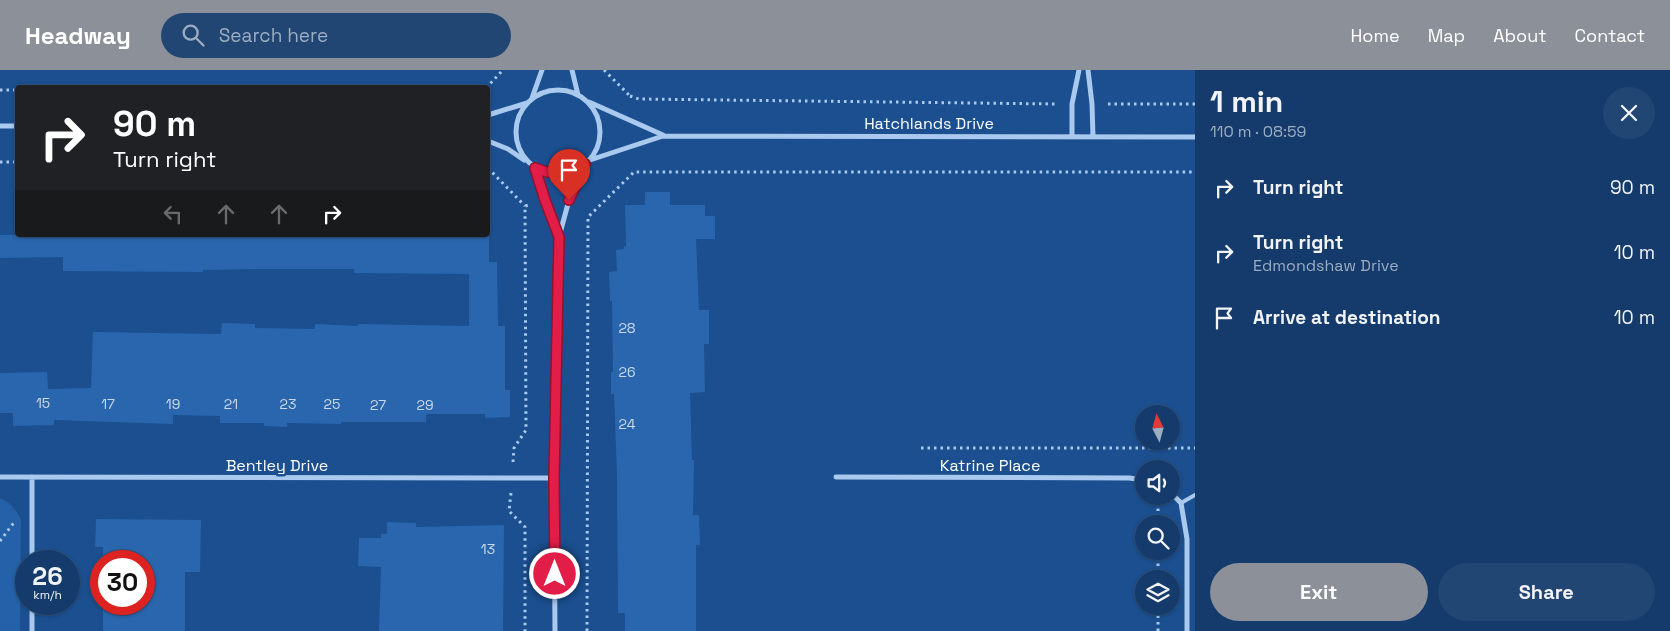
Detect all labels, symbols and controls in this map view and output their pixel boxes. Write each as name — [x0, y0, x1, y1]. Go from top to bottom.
search box — [161, 13, 511, 58]
text: Headway — [25, 20, 131, 51]
icon: search — [179, 21, 207, 49]
text: Search here — [219, 23, 328, 48]
text: Home — [1351, 24, 1400, 47]
text: Map — [1428, 24, 1465, 47]
text: About — [1493, 24, 1547, 47]
text: Contact — [1575, 24, 1645, 47]
text: 1 min — [1210, 82, 1283, 121]
button: close — [1603, 87, 1655, 139]
text: 90 m — [113, 102, 196, 146]
icon: right — [30, 105, 95, 170]
street label: Hatchlands Drive — [864, 113, 994, 134]
text: 110 m · 08:59 — [1210, 121, 1306, 142]
text: Turn right — [113, 145, 216, 173]
pin — [548, 149, 590, 200]
icon: arrive — [555, 156, 583, 184]
icon: right — [1210, 174, 1238, 202]
text: Turn right — [1253, 175, 1343, 200]
text: 90 m — [1610, 175, 1655, 200]
icon: left — [159, 200, 187, 228]
icon: ahead — [212, 200, 240, 228]
icon: ahead — [265, 200, 293, 228]
icon: right — [318, 200, 346, 228]
text: Turn right — [1253, 230, 1343, 255]
icon: right — [1210, 239, 1238, 267]
text: 10 m — [1614, 240, 1655, 265]
text: Edmondshaw Drive — [1253, 255, 1399, 276]
icon: arrive — [1210, 304, 1238, 332]
text: Arrive at destination — [1253, 305, 1441, 330]
text: 10 m — [1614, 305, 1655, 330]
house number: 28 — [618, 319, 636, 337]
house number: 26 — [618, 363, 636, 381]
house number: 15 — [36, 394, 50, 412]
house number: 17 — [101, 395, 115, 413]
house number: 19 — [166, 395, 180, 413]
house number: 21 — [224, 395, 238, 413]
house number: 23 — [280, 395, 296, 413]
house number: 25 — [324, 395, 340, 413]
house number: 27 — [370, 396, 386, 414]
house number: 29 — [417, 396, 433, 414]
north arrow — [1135, 405, 1180, 450]
map controls — [1135, 405, 1180, 615]
house number: 24 — [619, 415, 636, 433]
street label: Bentley Drive — [226, 455, 328, 476]
street label: Katrine Place — [940, 455, 1040, 476]
button: sound — [1135, 460, 1180, 505]
button: search — [1135, 515, 1180, 560]
house number: 13 — [481, 540, 495, 558]
position arrow — [528, 547, 580, 599]
speed limit sign: 30 — [90, 550, 155, 615]
text: 26 — [32, 560, 63, 592]
button: Exit — [1210, 563, 1428, 621]
button: Share — [1438, 563, 1655, 621]
button: layers — [1135, 570, 1180, 615]
text: km/h — [33, 587, 62, 603]

